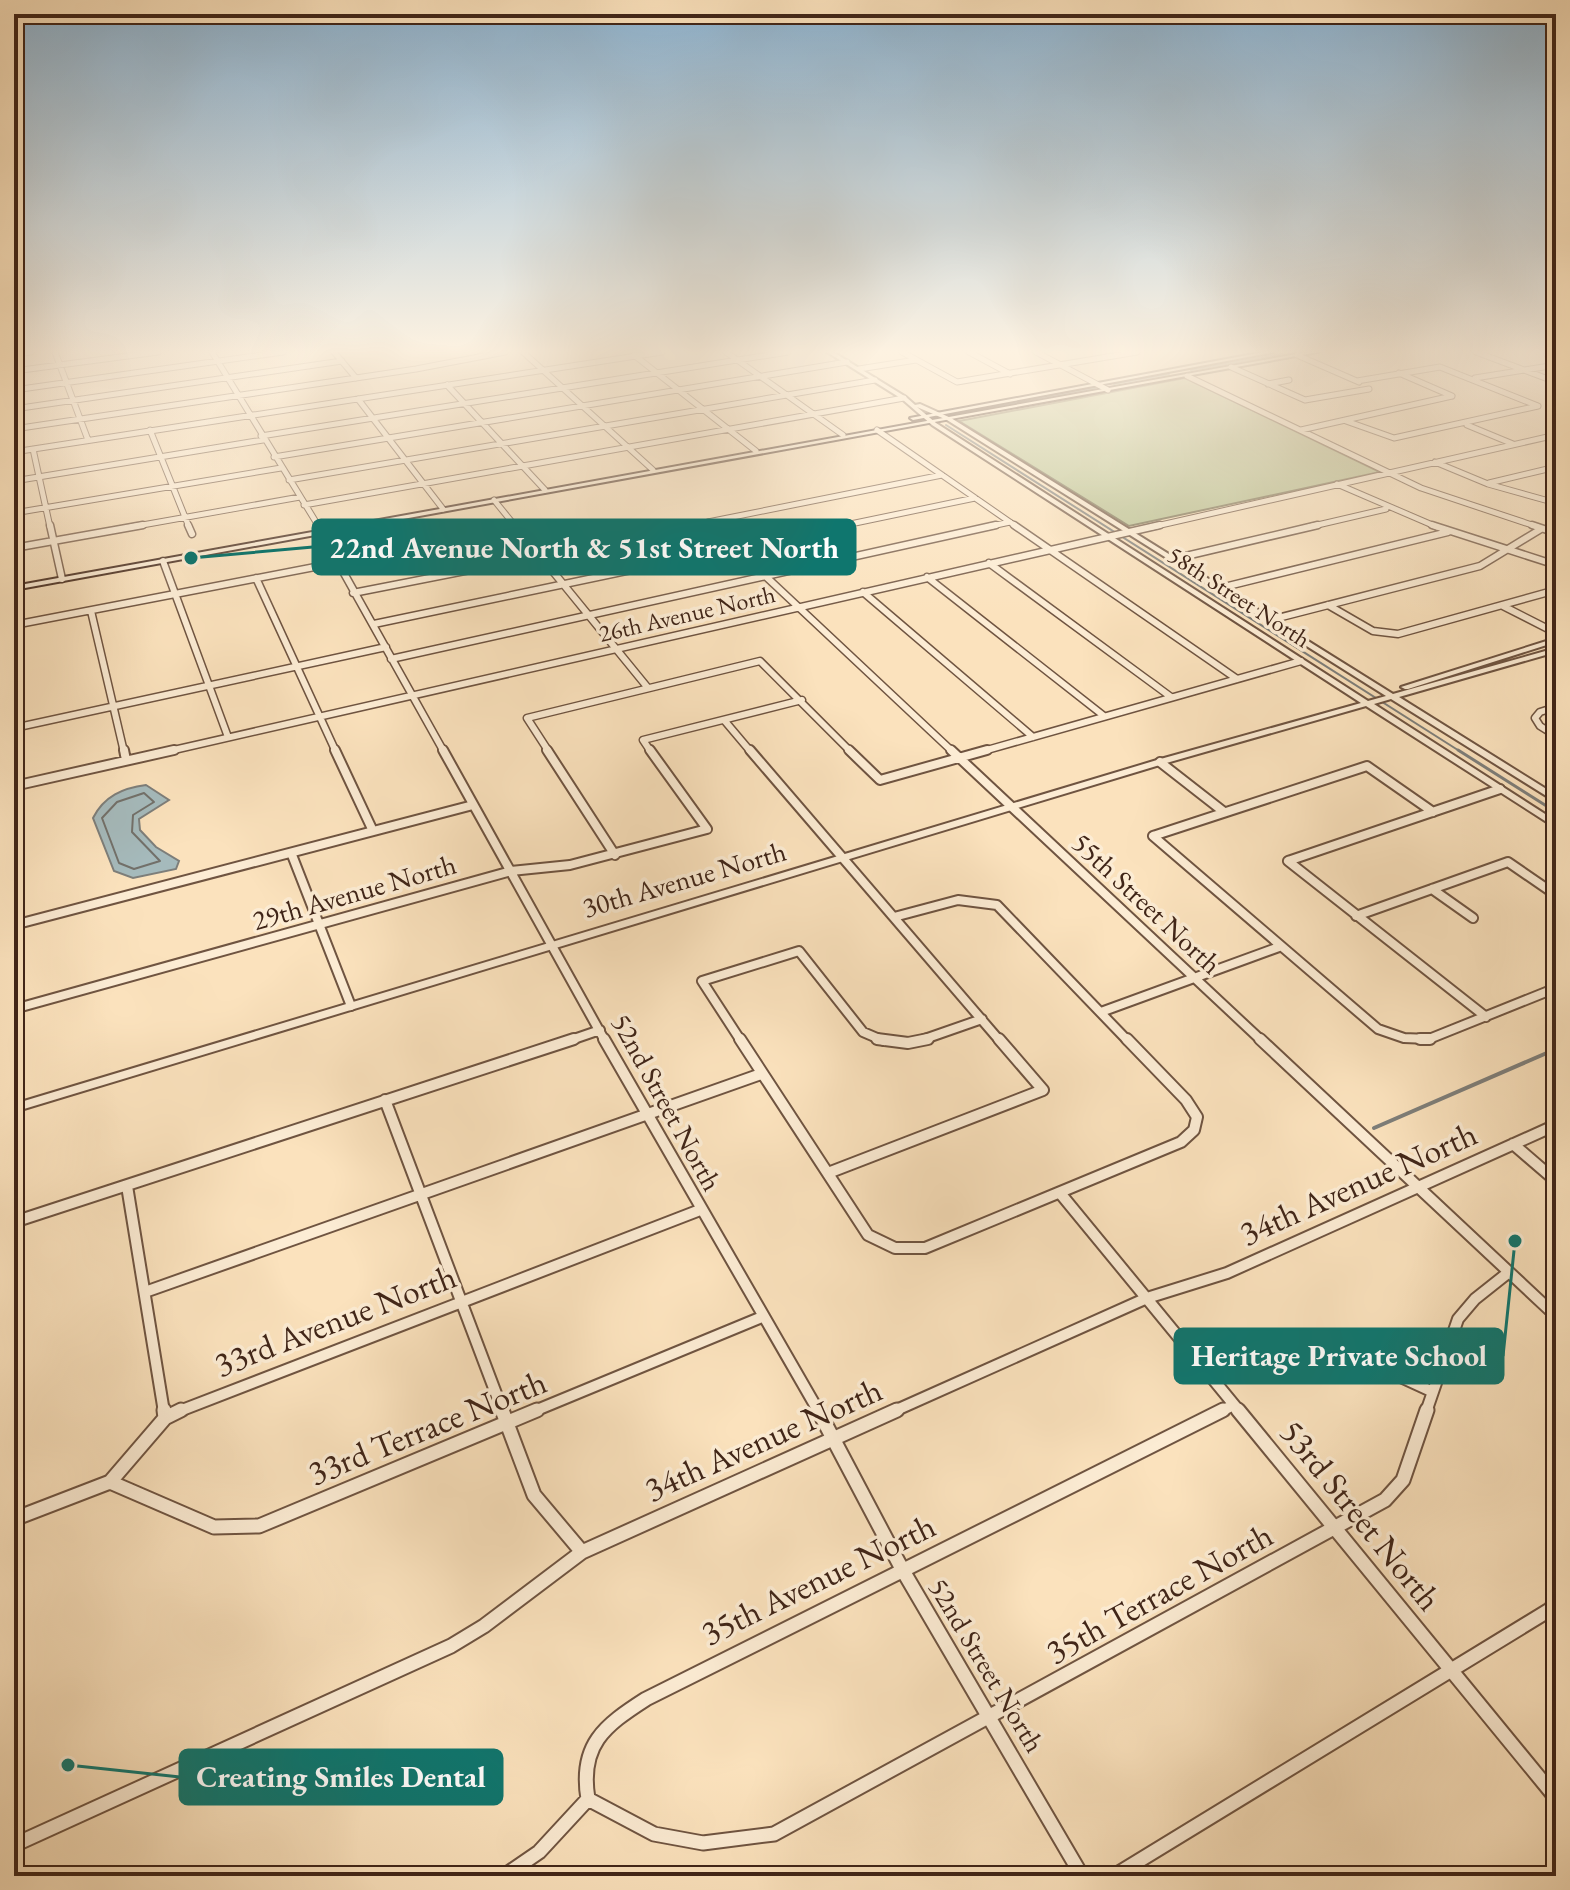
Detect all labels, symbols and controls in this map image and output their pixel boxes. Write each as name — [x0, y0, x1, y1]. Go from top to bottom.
callout: 22nd Avenue North & 51st Street North — [313, 520, 855, 574]
text: 22nd Avenue North & 51st Street North — [329, 528, 839, 567]
street label: 58th Street North — [1162, 539, 1317, 654]
street label: 26th Avenue North — [596, 578, 778, 649]
street label: 55th Street North — [1065, 825, 1229, 981]
street label: 30th Avenue North — [578, 833, 790, 925]
street label: 29th Avenue North — [248, 846, 460, 938]
street label: 52nd Street North — [603, 1007, 731, 1197]
street label: 34th Avenue North — [1232, 1111, 1484, 1255]
street label: 33rd Avenue North — [208, 1254, 462, 1386]
callout: Heritage Private School — [1175, 1329, 1503, 1383]
text: Heritage Private School — [1191, 1336, 1488, 1375]
street label: 33rd Terrace North — [301, 1359, 553, 1495]
street label: 34th Avenue North — [637, 1367, 889, 1511]
street label: 53rd Street North — [1271, 1411, 1451, 1619]
street label: 35th Avenue North — [694, 1503, 942, 1655]
street label: 35th Terrace North — [1038, 1512, 1280, 1674]
street label: 52nd Street North — [921, 1571, 1053, 1759]
callout: Creating Smiles Dental — [180, 1750, 502, 1804]
text: Creating Smiles Dental — [196, 1757, 486, 1796]

